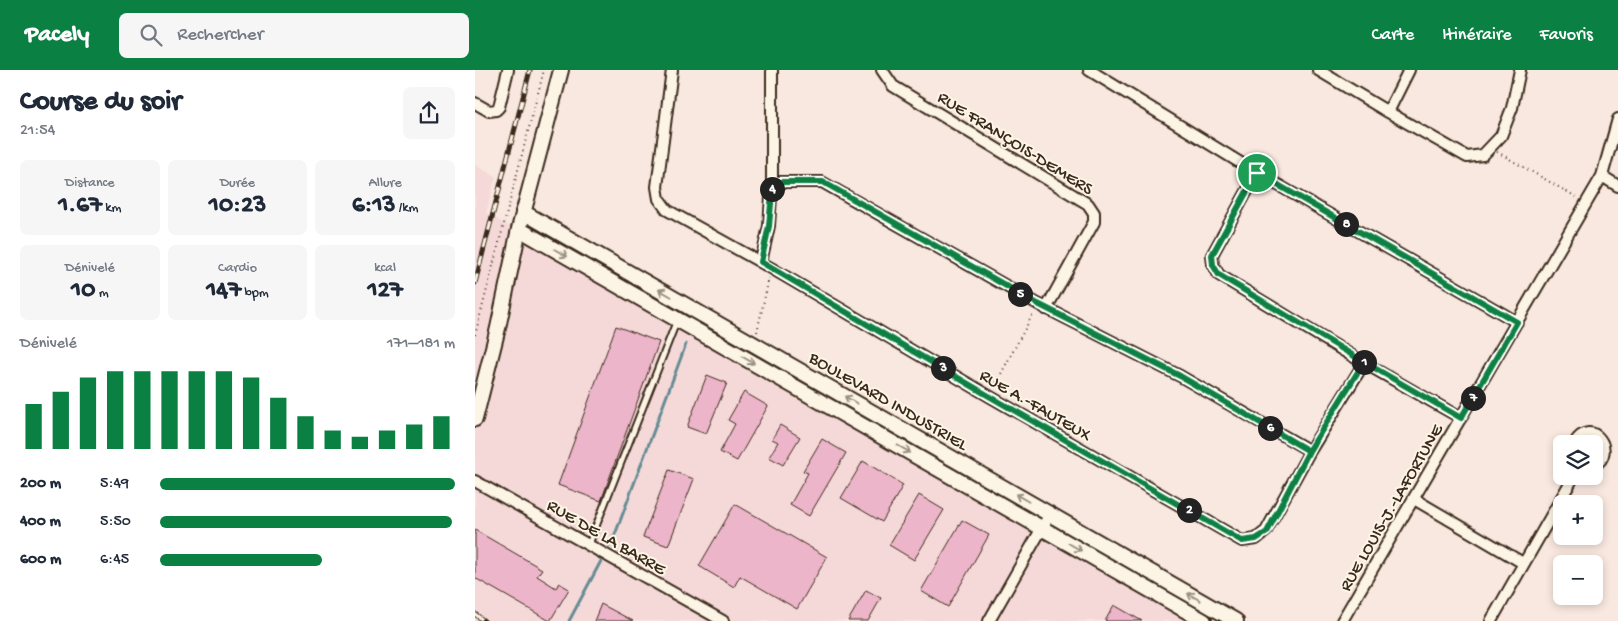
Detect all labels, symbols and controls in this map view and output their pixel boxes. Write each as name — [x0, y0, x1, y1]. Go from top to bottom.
search box — [119, 13, 469, 58]
text: Pacely — [25, 21, 89, 50]
icon: search — [137, 21, 165, 49]
text: Rechercher — [177, 24, 263, 47]
text: Carte — [1371, 25, 1414, 46]
text: Itinéraire — [1442, 25, 1512, 46]
text: Favoris — [1540, 25, 1593, 46]
text: Course du soir — [20, 86, 181, 119]
button: share — [403, 87, 455, 139]
street label: RUE FRANÇOIS-DEMERS — [933, 88, 1097, 201]
text: 21:54 — [20, 122, 55, 141]
pin — [1236, 152, 1278, 194]
icon: arrive — [1243, 159, 1271, 187]
text: Distance — [65, 175, 115, 192]
text: Durée — [220, 175, 255, 192]
text: Allure — [369, 175, 402, 192]
pin: 4 — [759, 176, 785, 202]
text: 4 — [769, 181, 776, 198]
text: 1.67 — [58, 192, 102, 221]
text: 10:23 — [209, 192, 266, 221]
text: 6:13 — [352, 192, 396, 221]
text: km — [102, 200, 121, 217]
text: /km — [396, 200, 418, 217]
pin: 8 — [1333, 212, 1359, 236]
text: 8 — [1343, 216, 1350, 233]
one-way arrow — [554, 248, 569, 258]
text: Dénivelé — [65, 260, 115, 277]
text: Cardio — [218, 260, 257, 277]
text: kcal — [374, 260, 396, 277]
text: 10 — [71, 277, 95, 306]
text: 147 — [206, 277, 241, 306]
text: 127 — [367, 277, 403, 306]
pin: 5 — [1007, 282, 1033, 306]
text: m — [95, 285, 109, 302]
text: bpm — [241, 285, 269, 302]
text: 5 — [1017, 286, 1024, 303]
one-way arrow — [658, 287, 672, 297]
text: Dénivelé — [20, 335, 77, 354]
text: 171–181 m — [387, 335, 455, 354]
street label: BOULEVARD INDUSTRIEL — [804, 348, 972, 457]
pin: 1 — [1351, 350, 1377, 374]
text: 1 — [1362, 354, 1367, 371]
one-way arrow — [740, 355, 754, 365]
pin: 3 — [931, 356, 955, 380]
text: 3 — [940, 360, 947, 377]
street label: RUE A.-FAUTEUX — [975, 366, 1096, 447]
pin: 7 — [1461, 386, 1485, 410]
text: 7 — [1470, 390, 1477, 407]
one-way arrow — [844, 395, 859, 405]
pin: 6 — [1257, 416, 1283, 440]
text: 6 — [1267, 420, 1274, 437]
street label: RUE LOUIS-J.-LAFORTUNE — [1336, 420, 1449, 595]
map controls — [1553, 435, 1603, 605]
button: layers — [1553, 435, 1603, 485]
one-way arrow — [896, 445, 911, 455]
text: 200 m — [20, 475, 61, 494]
text: 5:49 — [100, 475, 129, 494]
one-way arrow — [1016, 493, 1030, 503]
button: + — [1553, 495, 1603, 545]
street label: RUE DE LA BARRE — [543, 496, 670, 581]
pin: 2 — [1177, 498, 1201, 522]
text: 2 — [1186, 502, 1193, 519]
text: 400 m — [20, 513, 61, 532]
text: 5:50 — [100, 513, 131, 532]
one-way arrow — [1068, 543, 1082, 553]
text: 600 m — [20, 551, 61, 570]
text: 6:45 — [100, 551, 129, 570]
button: − — [1553, 555, 1603, 605]
one-way arrow — [1187, 591, 1201, 601]

